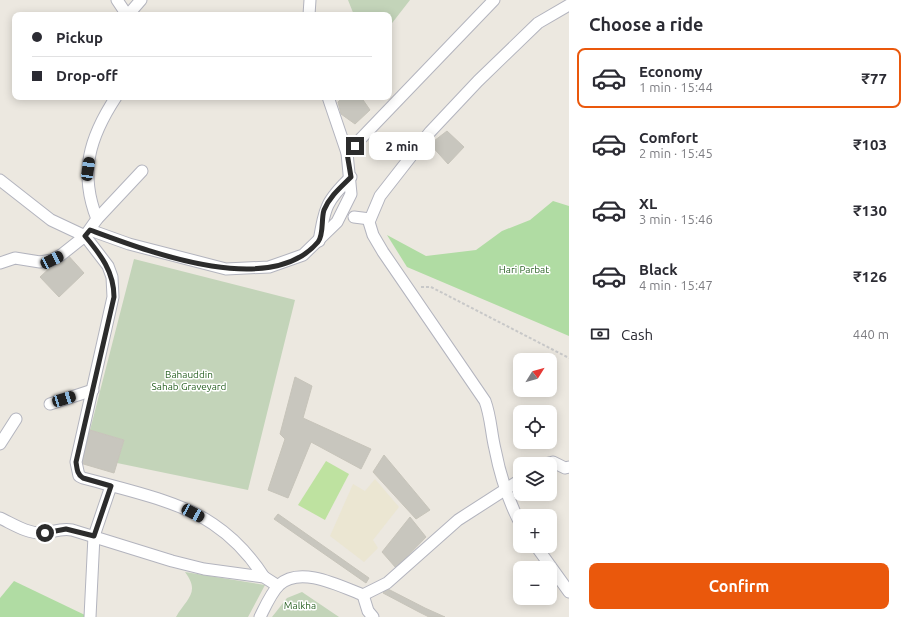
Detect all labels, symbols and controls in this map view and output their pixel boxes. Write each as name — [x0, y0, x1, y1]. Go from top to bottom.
text: Choose a ride — [589, 14, 703, 34]
text: Pickup — [56, 29, 103, 46]
icon: car — [591, 60, 627, 96]
text: Economy — [639, 63, 703, 80]
text: Drop-off — [56, 67, 118, 84]
text: ₹77 — [862, 70, 887, 87]
text: 1 min · 15:44 — [639, 80, 713, 94]
icon: car — [591, 126, 627, 162]
text: Comfort — [639, 129, 698, 146]
callout: 2 min — [369, 132, 435, 160]
text: ₹103 — [853, 136, 887, 153]
route end — [346, 137, 364, 155]
text: 2 min — [386, 139, 418, 153]
text: 2 min · 15:45 — [639, 146, 713, 160]
car — [80, 156, 96, 182]
icon: car — [591, 192, 627, 228]
text: XL — [639, 195, 657, 212]
text: ₹130 — [853, 202, 887, 219]
text: 3 min · 15:46 — [639, 212, 713, 226]
car — [39, 249, 65, 271]
icon: car — [591, 258, 627, 294]
text: Black — [639, 261, 678, 278]
park label: Hari Parbat — [499, 264, 549, 275]
text: ₹126 — [853, 268, 887, 285]
text: 4 min · 15:47 — [639, 278, 713, 292]
icon: cash — [589, 323, 611, 345]
text: Cash — [621, 326, 653, 343]
text: 440 m — [853, 327, 889, 341]
north arrow — [513, 353, 557, 397]
map controls — [513, 353, 557, 605]
park label: Bahauddin Sahab Graveyard — [152, 369, 227, 392]
car — [51, 390, 77, 408]
button: locate — [513, 405, 557, 449]
button: layers — [513, 457, 557, 501]
car — [180, 502, 206, 524]
button: + — [513, 509, 557, 553]
route start — [36, 524, 54, 542]
button: − — [513, 561, 557, 605]
button: Confirm — [589, 563, 889, 609]
park label: Malkha — [284, 600, 316, 611]

